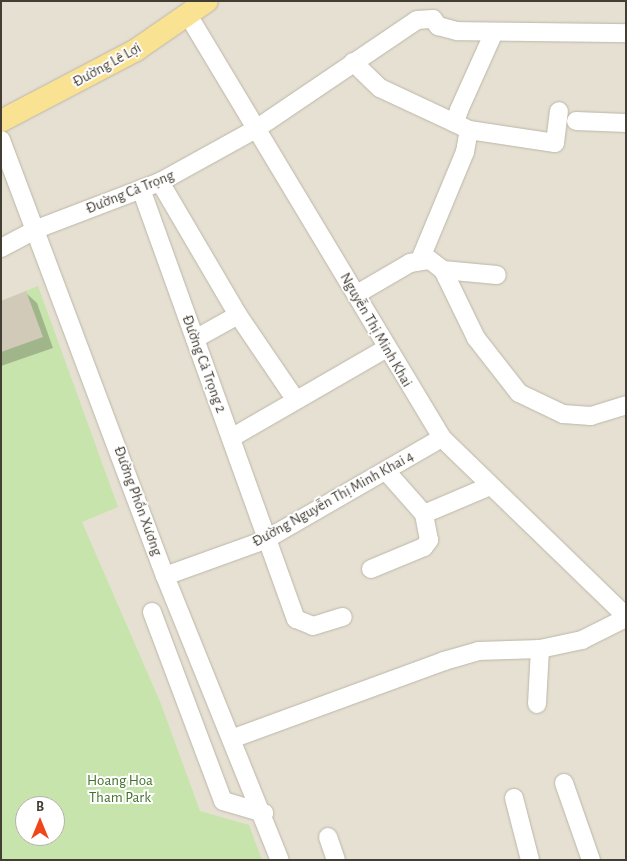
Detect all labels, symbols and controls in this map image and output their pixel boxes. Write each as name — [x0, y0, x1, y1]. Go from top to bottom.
street label: Đường Lê Lợi — [70, 39, 144, 91]
street label: Đường Cả Trọng — [83, 166, 177, 218]
street label: Nguyễn Thị Minh Khai — [336, 270, 416, 390]
street label: Đường Cả Trọng 2 — [178, 313, 230, 415]
street label: Đường Phồn Xương — [110, 444, 166, 558]
street label: Đường Nguyễn Thị Minh Khai 4 — [249, 447, 417, 551]
park label: Hoang Hoa Tham Park — [87, 771, 153, 806]
north arrow — [15, 796, 65, 846]
text: B — [36, 800, 44, 814]

